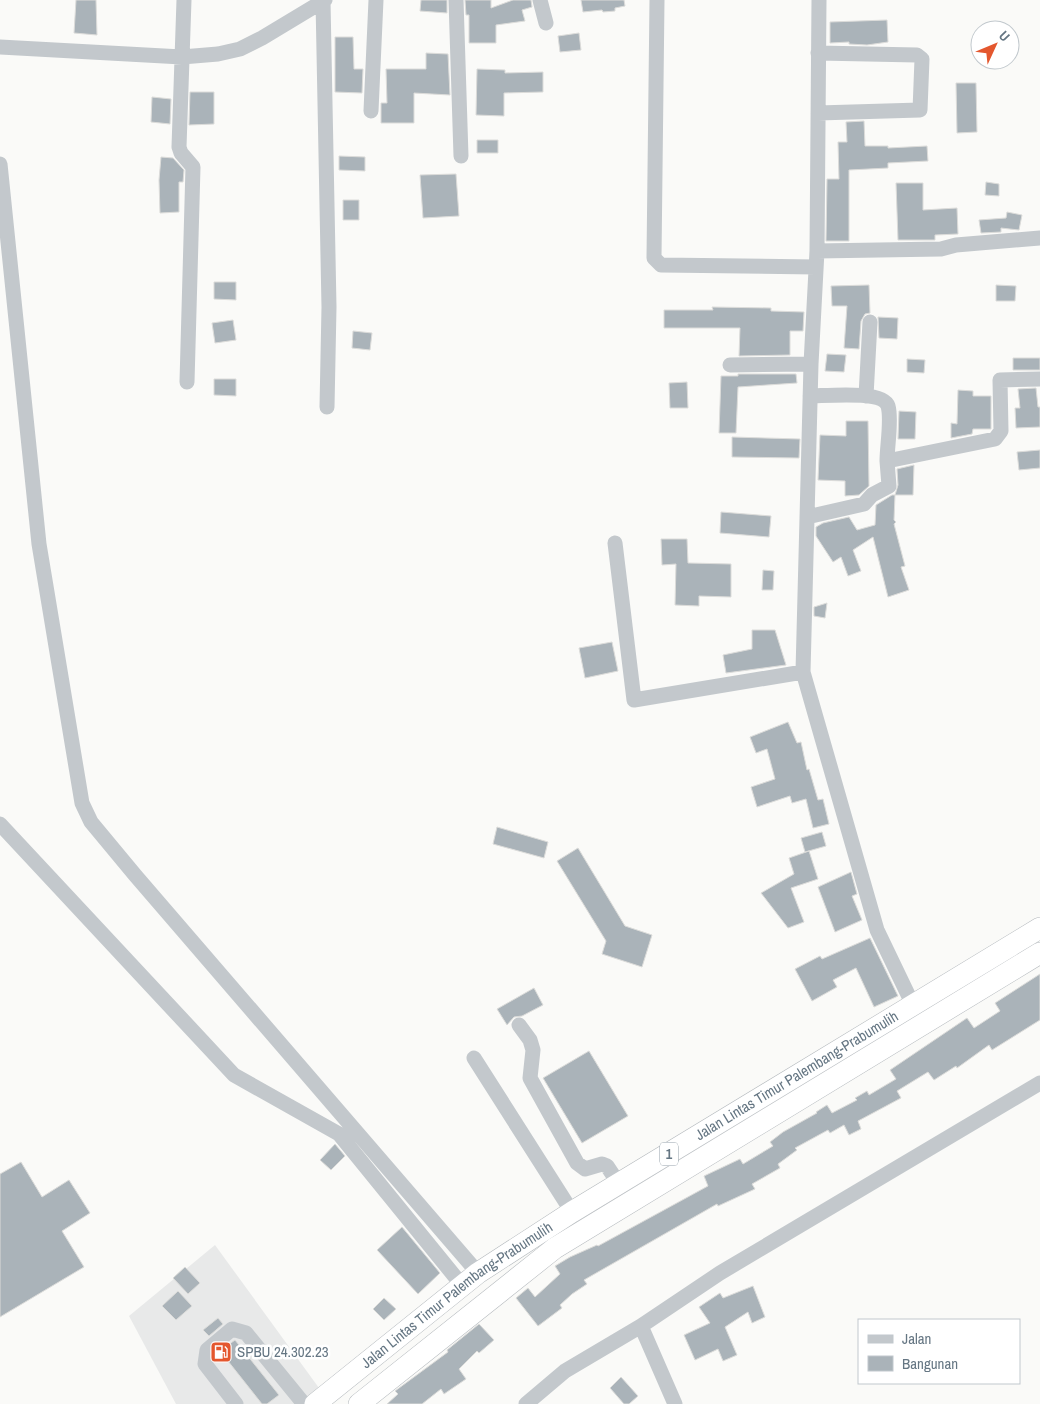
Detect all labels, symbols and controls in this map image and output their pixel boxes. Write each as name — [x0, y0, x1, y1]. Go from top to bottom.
north arrow — [970, 20, 1020, 70]
text: U — [995, 27, 1014, 45]
street label: Jalan Lintas Timur Palembang-Prabumulih — [691, 1005, 902, 1145]
road number: 1 — [660, 1142, 678, 1166]
street label: Jalan Lintas Timur Palembang-Prabumulih — [356, 1216, 556, 1373]
legend — [858, 1319, 1020, 1384]
text: Jalan — [902, 1328, 931, 1349]
fuel station icon: SPBU 24.302.23 — [209, 1340, 233, 1364]
place label: SPBU 24.302.23 — [237, 1341, 329, 1362]
text: Bangunan — [902, 1353, 958, 1374]

